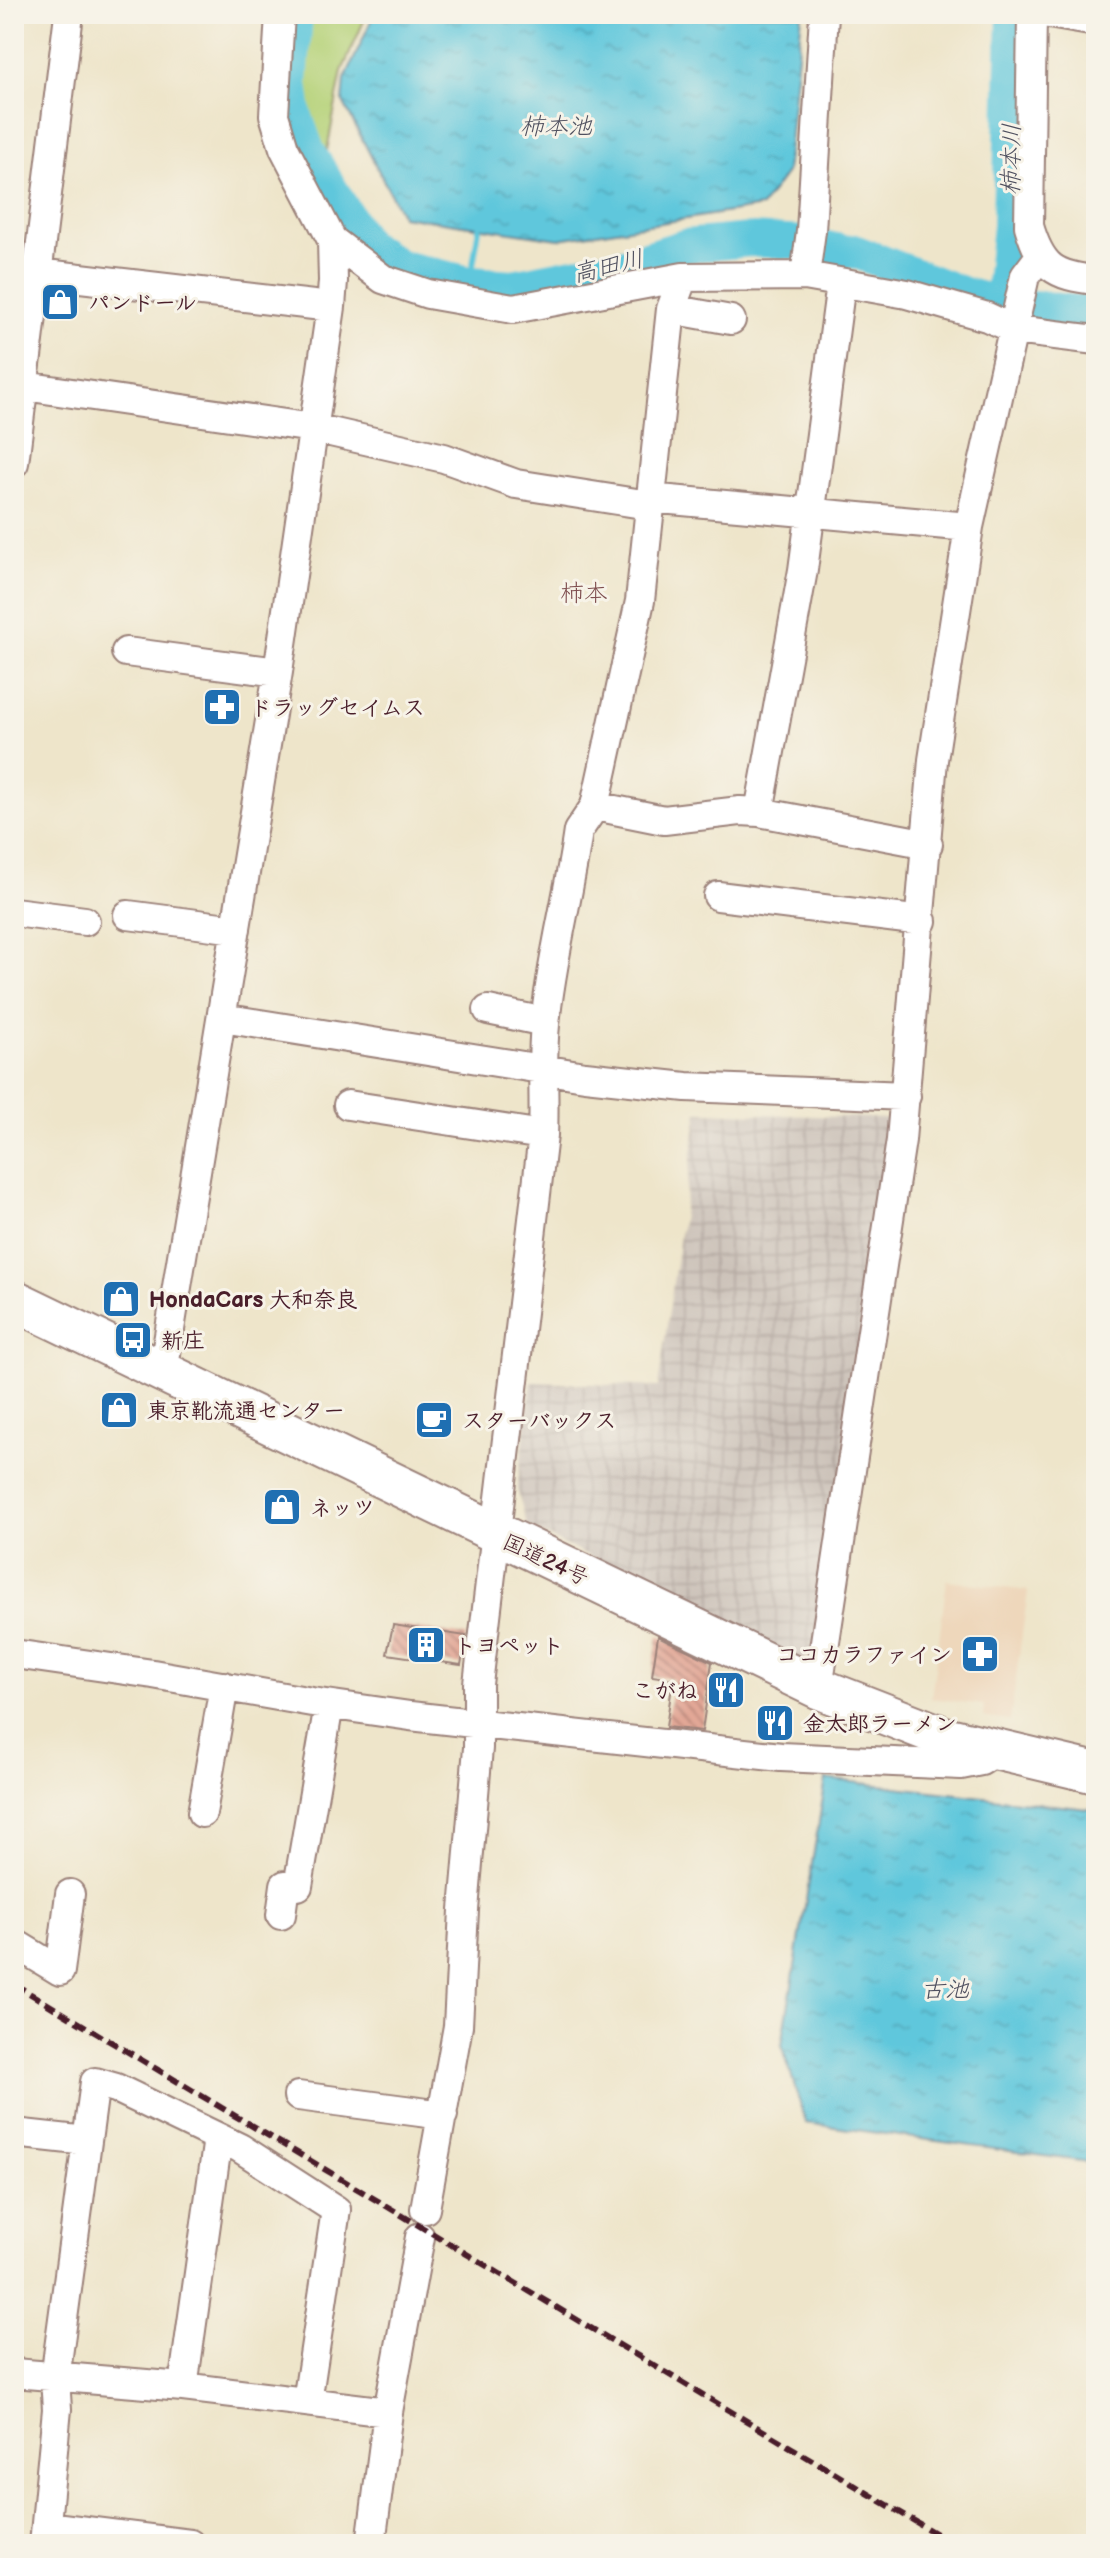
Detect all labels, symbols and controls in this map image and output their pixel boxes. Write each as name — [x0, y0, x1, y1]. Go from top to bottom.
water label: 柿本池 — [520, 112, 593, 141]
water label: 柿本川 — [996, 123, 1027, 195]
water label: 高田川 — [570, 244, 646, 289]
shop icon: パンドール — [39, 281, 81, 323]
place label: パンドール — [88, 290, 197, 317]
district label: 柿本 — [560, 579, 608, 608]
pharmacy icon: ドラッグセイムス — [201, 686, 243, 728]
place label: ドラッグセイムス — [250, 695, 425, 722]
shop icon: HondaCars 大和奈良 — [100, 1278, 142, 1320]
place label: HondaCars 大和奈良 — [149, 1287, 357, 1314]
bus stop icon: 新庄 — [112, 1319, 154, 1361]
place label: 新庄 — [161, 1328, 205, 1355]
shop icon: 東京靴流通センター — [98, 1389, 140, 1431]
place label: 東京靴流通センター — [147, 1398, 345, 1425]
cafe icon: スターバックス — [413, 1399, 455, 1441]
place label: スターバックス — [462, 1408, 616, 1435]
shop icon: ネッツ — [261, 1486, 303, 1528]
place label: ネッツ — [310, 1495, 375, 1522]
street label: 国道24号 — [498, 1529, 593, 1592]
building icon: トヨペット — [405, 1624, 447, 1666]
place label: トヨペット — [454, 1633, 564, 1660]
pharmacy icon: ココカラファイン — [959, 1633, 1001, 1675]
place label: ココカラファイン — [776, 1642, 952, 1669]
restaurant icon: こがね — [705, 1669, 747, 1711]
place label: こがね — [632, 1678, 698, 1705]
restaurant icon: 金太郎ラーメン — [754, 1702, 796, 1744]
place label: 金太郎ラーメン — [803, 1711, 957, 1738]
water label: 古池 — [921, 1975, 970, 2004]

